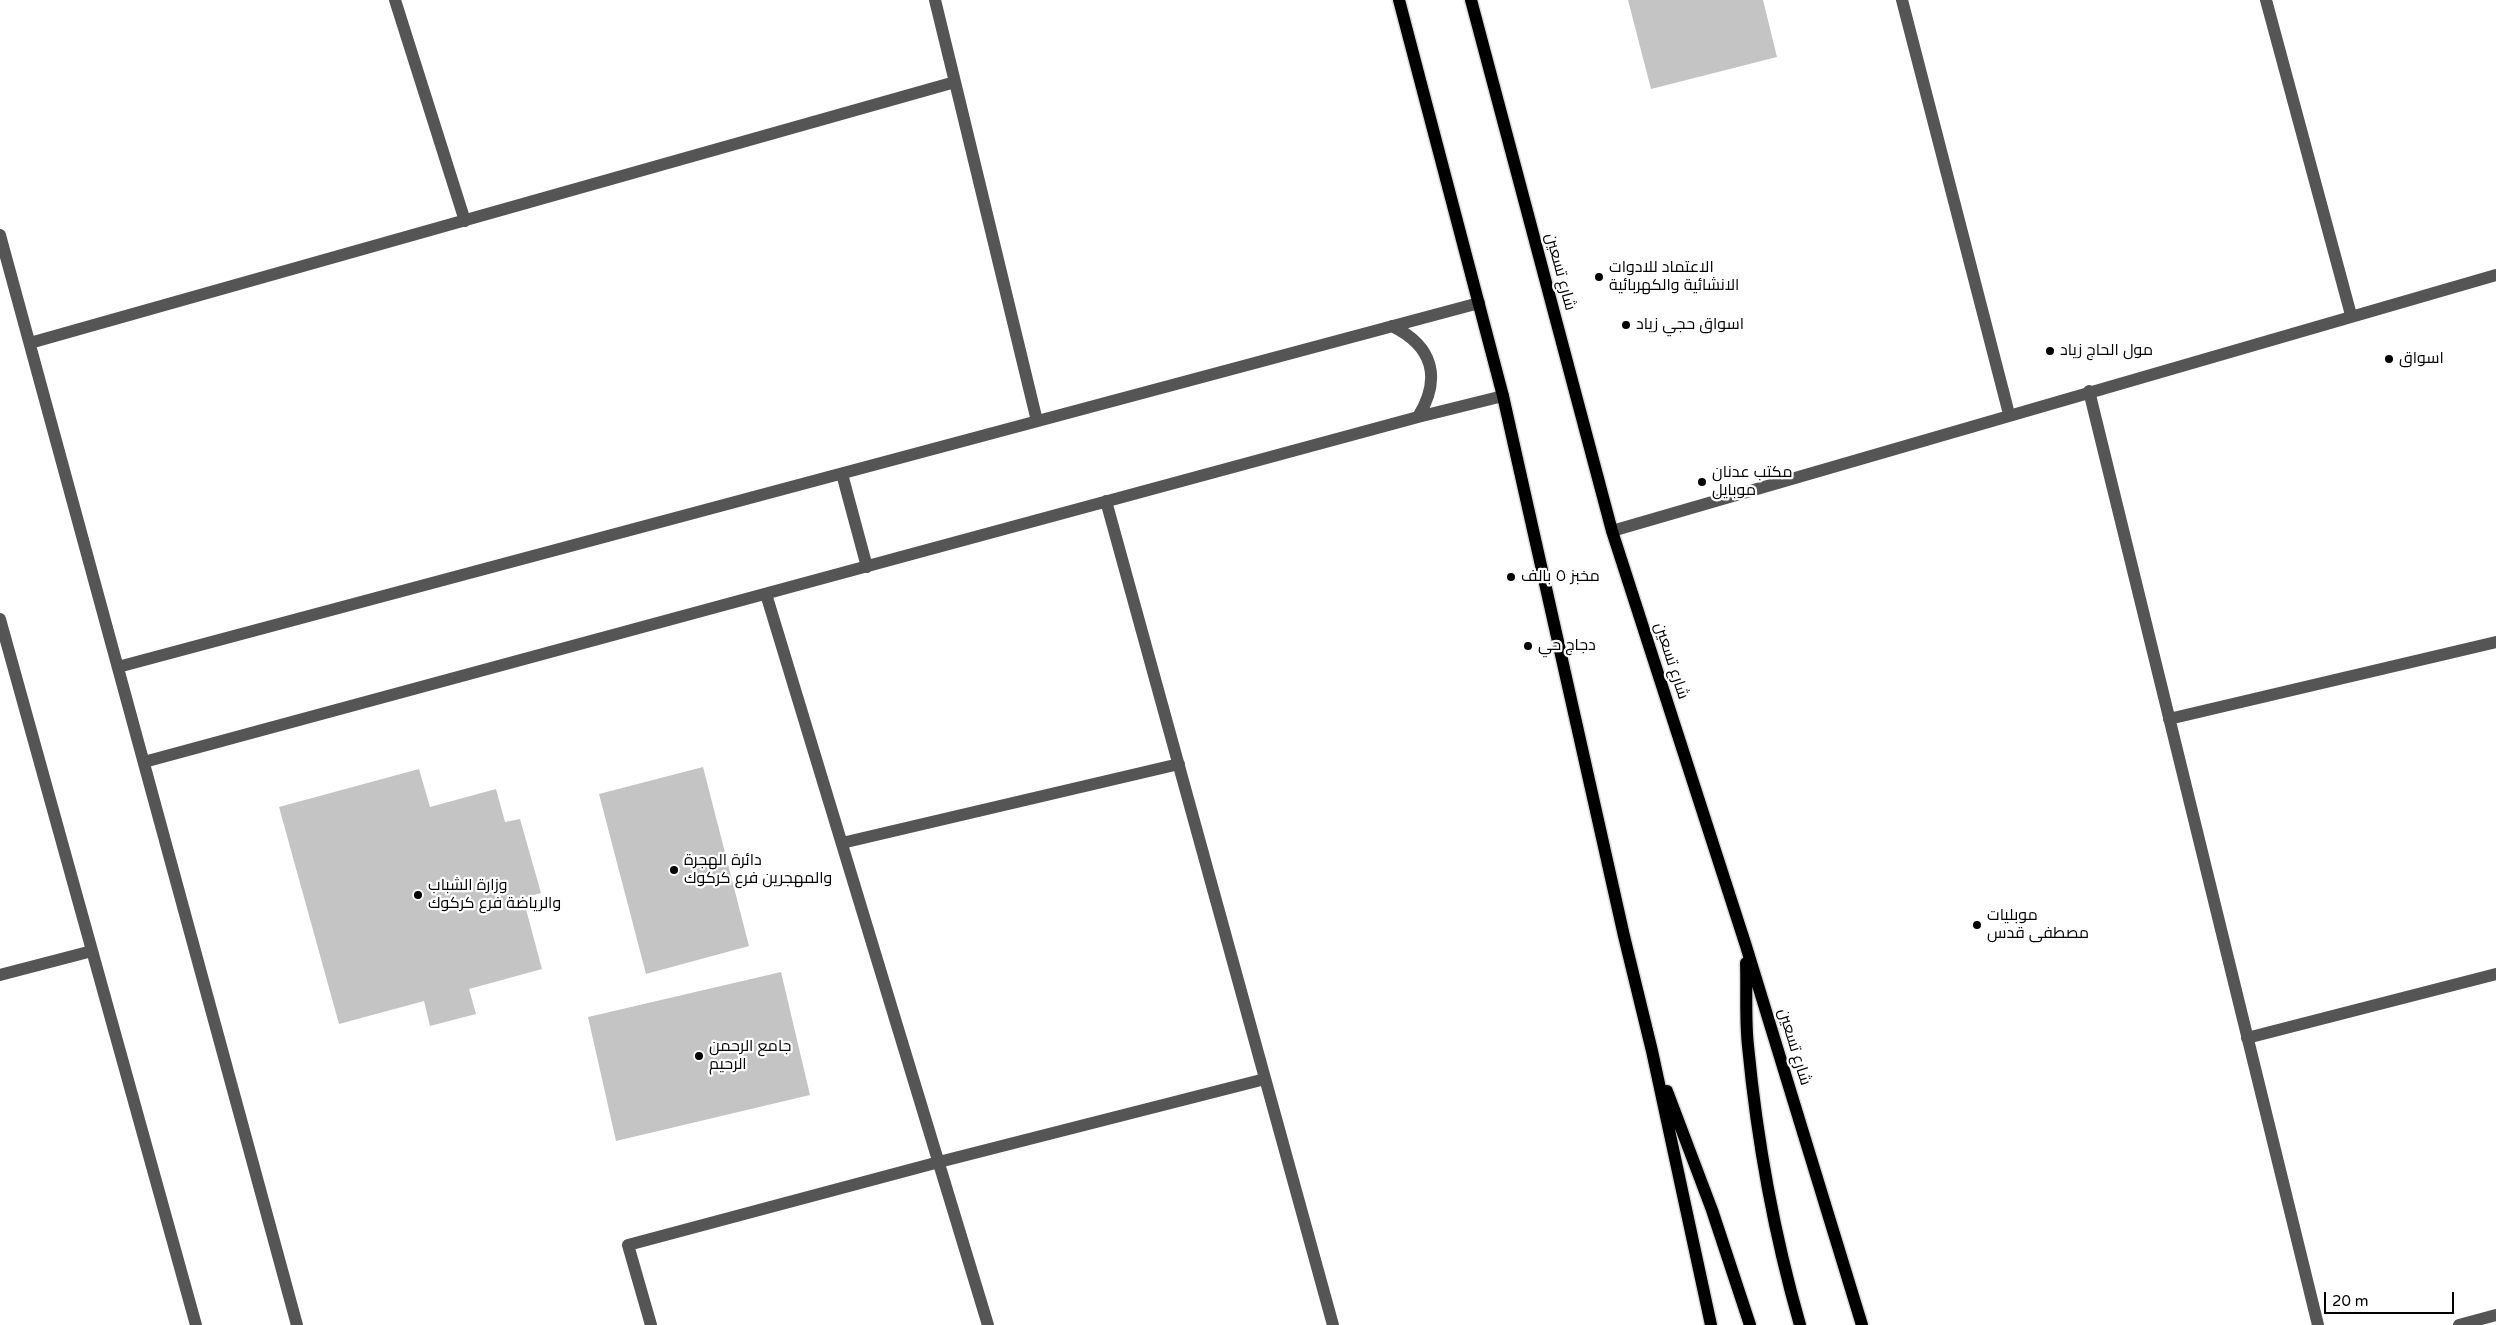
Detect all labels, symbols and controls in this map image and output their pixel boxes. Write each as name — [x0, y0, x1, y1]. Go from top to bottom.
street label: شارع تسعين — [1540, 231, 1580, 313]
place label: الاعتماد للادوات الانشائية والكهربائية — [1609, 258, 1739, 296]
marker: الاعتماد للادوات الانشائية والكهربائية — [1593, 271, 1605, 283]
place label: اسواق حجي زياد — [1636, 315, 1744, 335]
marker: اسواق حجي زياد — [1620, 319, 1632, 331]
place label: مول الحاج زياد — [2060, 341, 2153, 361]
marker: مول الحاج زياد — [2044, 345, 2056, 357]
place label: اسواق — [2399, 349, 2444, 369]
marker: اسواق — [2383, 353, 2395, 365]
place label: مكتب عدنان موبايل — [1712, 463, 1792, 501]
marker: مكتب عدنان موبايل — [1696, 476, 1708, 488]
place label: مخبز ٥ بالف — [1521, 567, 1600, 587]
marker: مخبز ٥ بالف — [1505, 571, 1517, 583]
street label: شارع تسعين — [1650, 620, 1692, 702]
place label: دجاج حي — [1538, 636, 1596, 656]
marker: دجاج حي — [1522, 640, 1534, 652]
place label: دائرة الهجرة والمهجرين فرع كركوك — [684, 851, 832, 889]
marker: دائرة الهجرة والمهجرين فرع كركوك — [668, 864, 680, 876]
place label: وزارة الشباب والرياضة فرع كركوك — [428, 876, 561, 914]
marker: وزارة الشباب والرياضة فرع كركوك — [412, 889, 424, 901]
place label: موبليات مصطفى قدس — [1987, 906, 2089, 944]
marker: موبليات مصطفى قدس — [1971, 919, 1983, 931]
street label: شارع تسعين — [1773, 1006, 1815, 1088]
place label: جامع الرحمن الرحيم — [709, 1037, 791, 1075]
marker: جامع الرحمن الرحيم — [693, 1050, 705, 1062]
scale bar — [2326, 1282, 2456, 1314]
text: 20 m — [2332, 1292, 2369, 1310]

